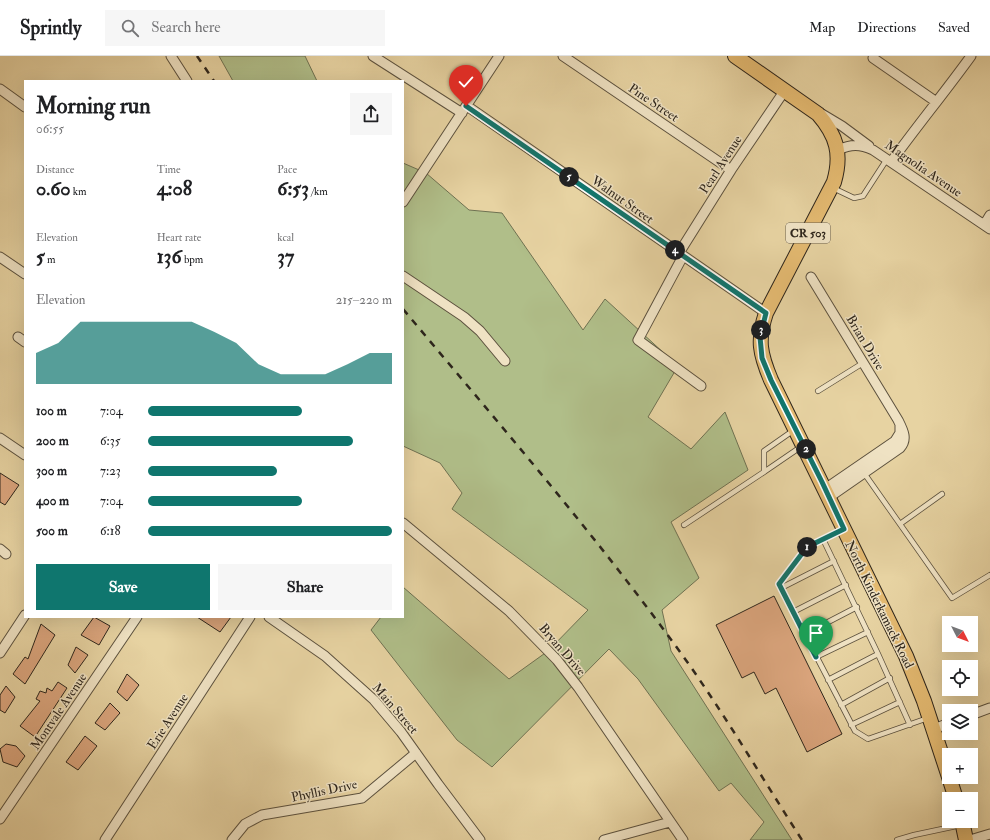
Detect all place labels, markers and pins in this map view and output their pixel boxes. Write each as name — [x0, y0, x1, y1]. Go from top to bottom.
pin — [449, 65, 483, 106]
pin: 5 — [559, 167, 579, 187]
pin: 4 — [665, 240, 685, 260]
pin: 3 — [751, 320, 771, 340]
pin: 2 — [796, 439, 816, 459]
pin: 1 — [797, 537, 817, 557]
pin — [799, 616, 833, 657]

